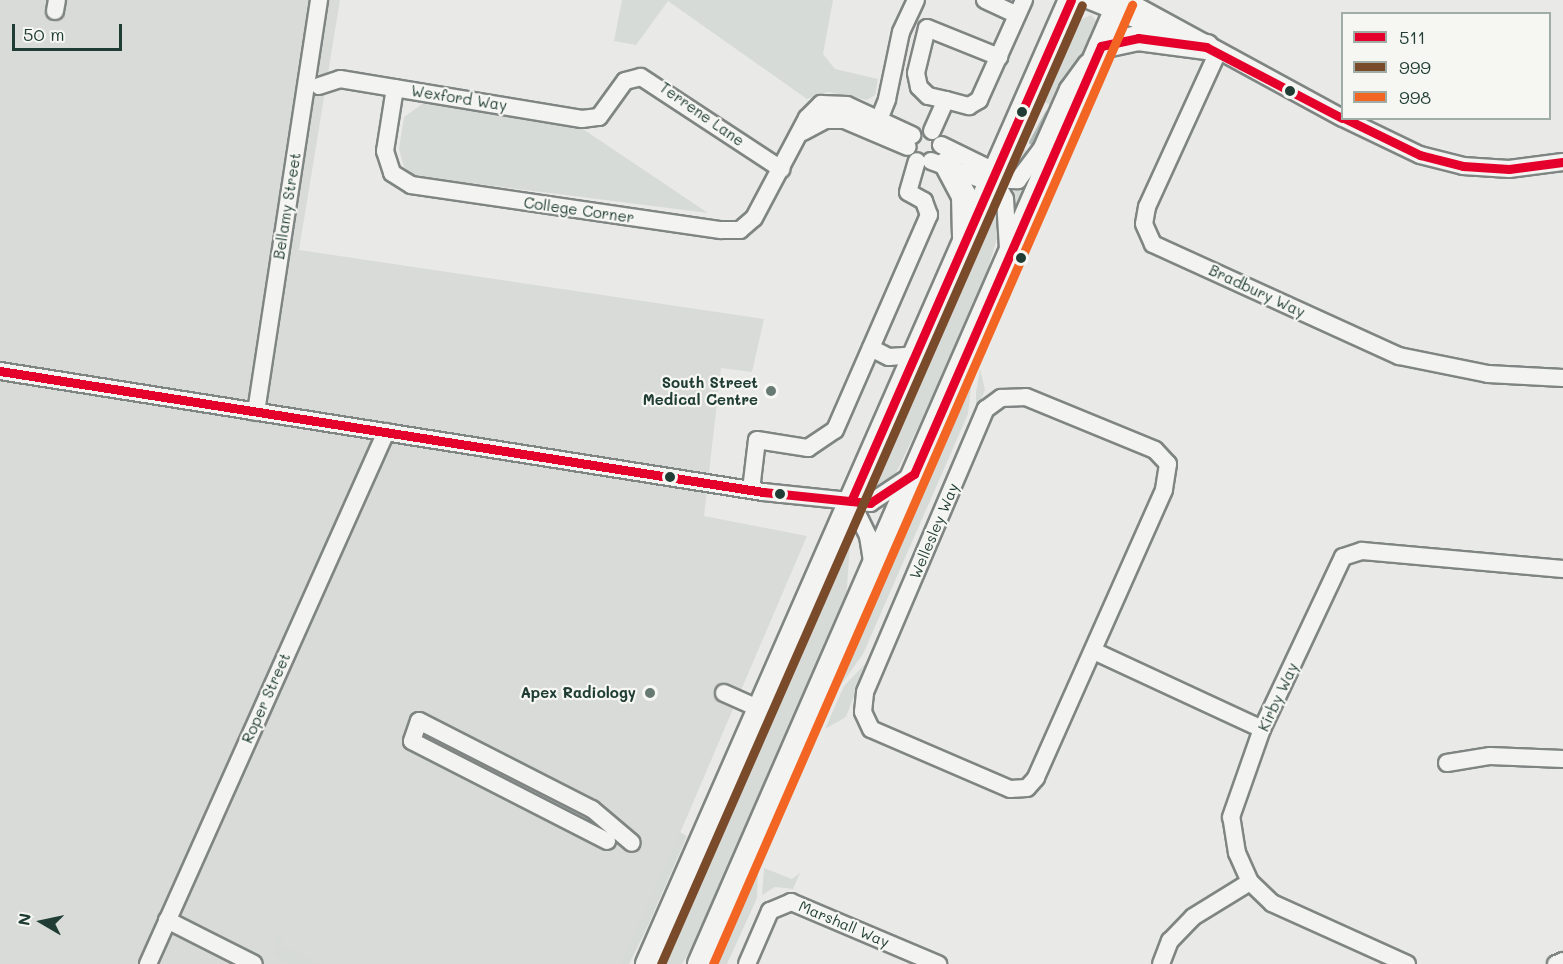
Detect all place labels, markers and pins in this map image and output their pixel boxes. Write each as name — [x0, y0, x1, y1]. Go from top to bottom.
unlabelled marker — [1284, 85, 1296, 97]
unlabelled marker — [1016, 106, 1028, 118]
unlabelled marker — [1015, 252, 1027, 264]
place label: South Street Medical Centre — [643, 373, 758, 408]
marker: South Street Medical Centre — [762, 382, 780, 400]
unlabelled marker — [664, 471, 676, 483]
unlabelled marker — [774, 488, 786, 500]
place label: Apex Radiology — [520, 684, 636, 702]
marker: Apex Radiology — [641, 684, 659, 702]

